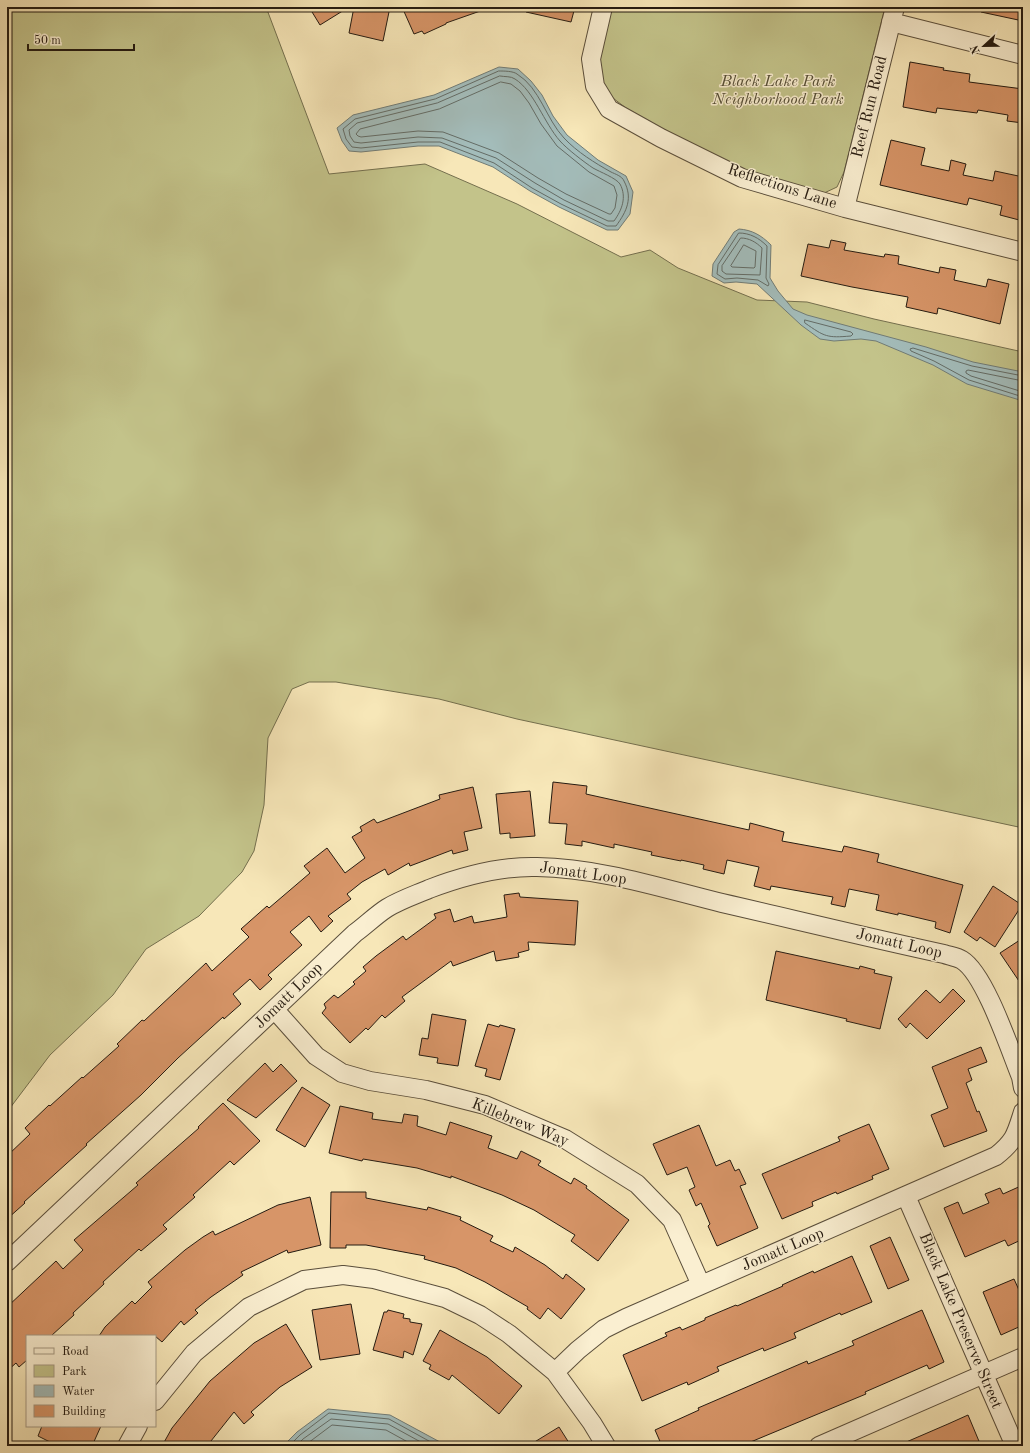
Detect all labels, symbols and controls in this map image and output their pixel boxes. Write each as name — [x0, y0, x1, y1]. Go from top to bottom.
scale bar — [28, 26, 134, 52]
north arrow — [964, 26, 1004, 66]
text: 50 m — [34, 34, 61, 47]
text: N — [969, 43, 983, 55]
street label: Reef Run Road — [850, 54, 890, 160]
park label: Black Lake Park Neighborhood Park — [711, 74, 844, 108]
street label: Reflections Lane — [725, 162, 839, 212]
street label: Jomatt Loop — [538, 860, 628, 888]
street label: Jomatt Loop — [854, 926, 944, 962]
street label: Jomatt Loop — [252, 960, 326, 1032]
street label: Killebrew Way — [469, 1096, 571, 1150]
street label: Jomatt Loop — [739, 1225, 827, 1275]
street label: Black Lake Preserve Street — [916, 1231, 1005, 1412]
legend — [26, 1335, 156, 1427]
text: Road — [62, 1346, 89, 1358]
text: Park — [62, 1366, 87, 1378]
text: Water — [62, 1386, 95, 1398]
text: Building — [62, 1406, 106, 1418]

